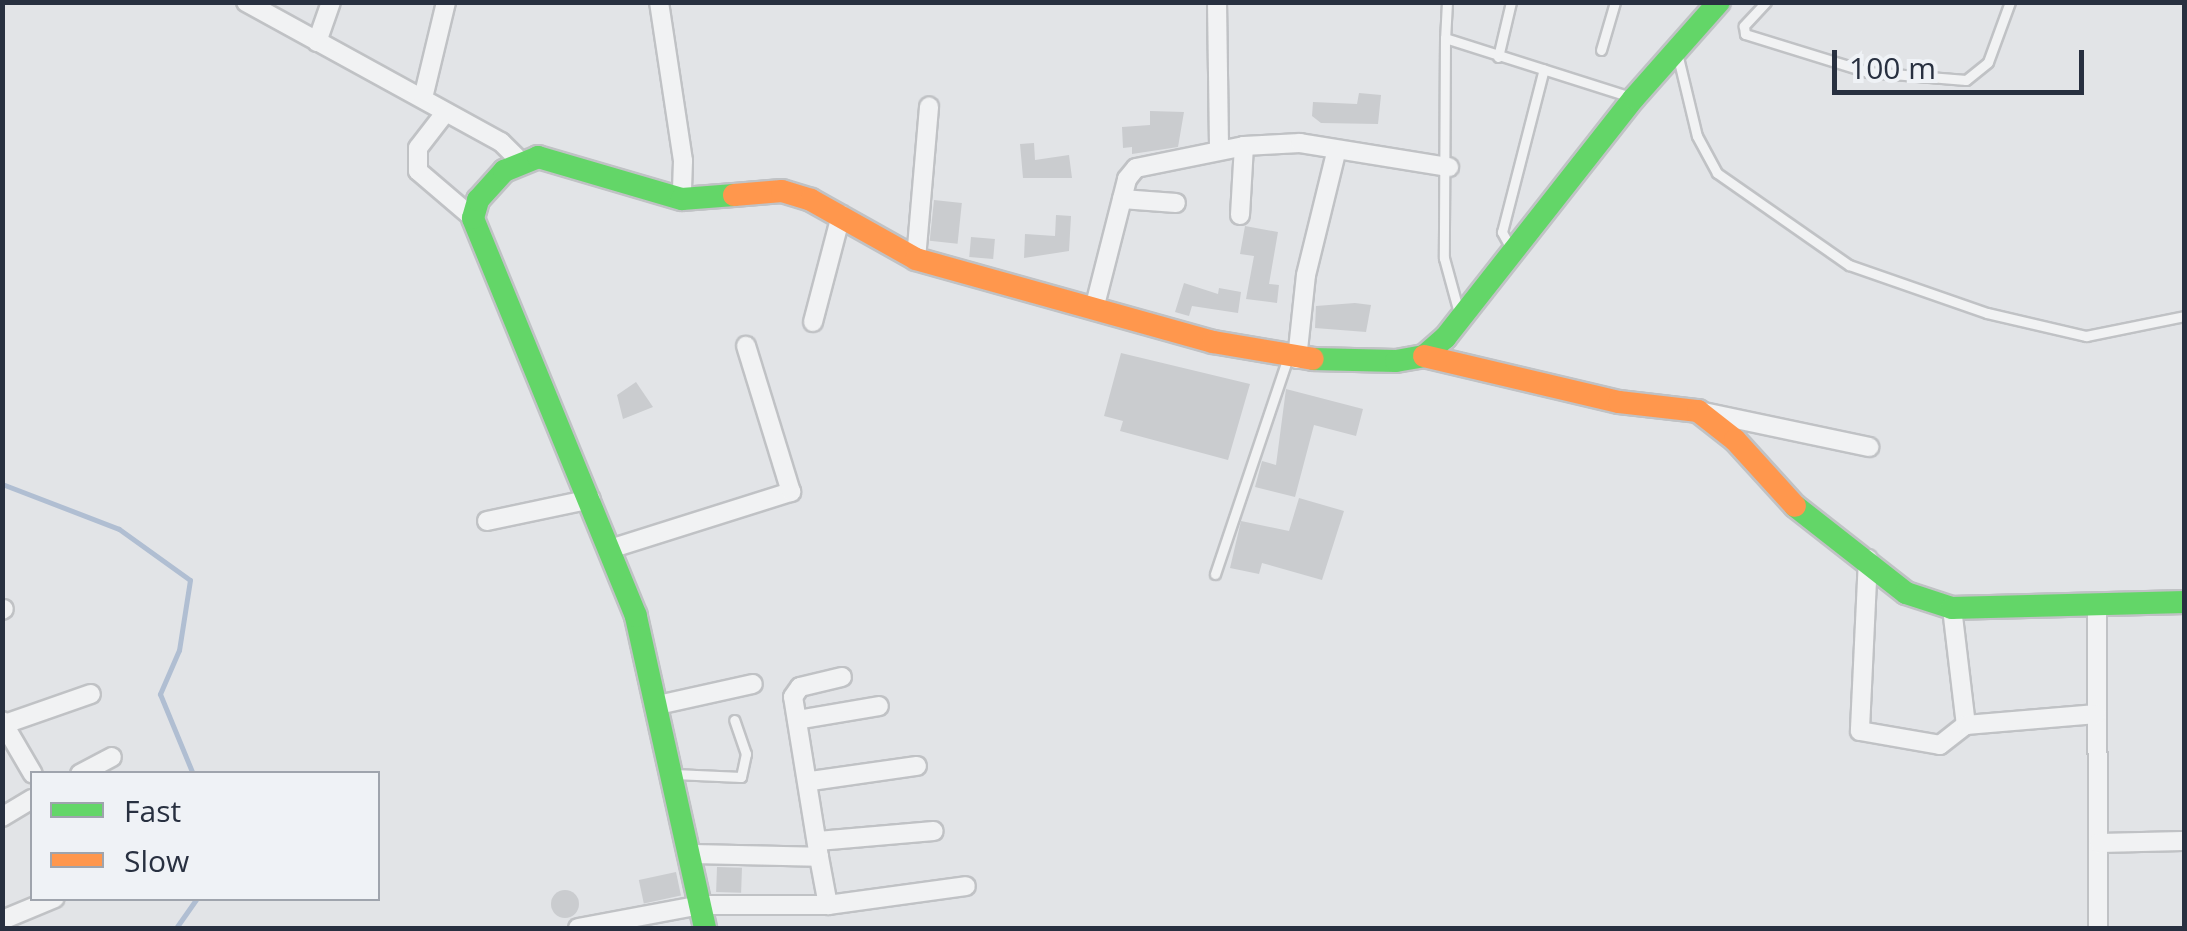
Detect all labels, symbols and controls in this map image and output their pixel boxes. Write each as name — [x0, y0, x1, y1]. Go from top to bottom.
scale bar — [1837, 30, 2090, 92]
text: 100 m — [1849, 47, 1936, 88]
legend — [30, 771, 380, 901]
text: Fast — [124, 790, 181, 831]
text: Slow — [124, 840, 189, 881]

